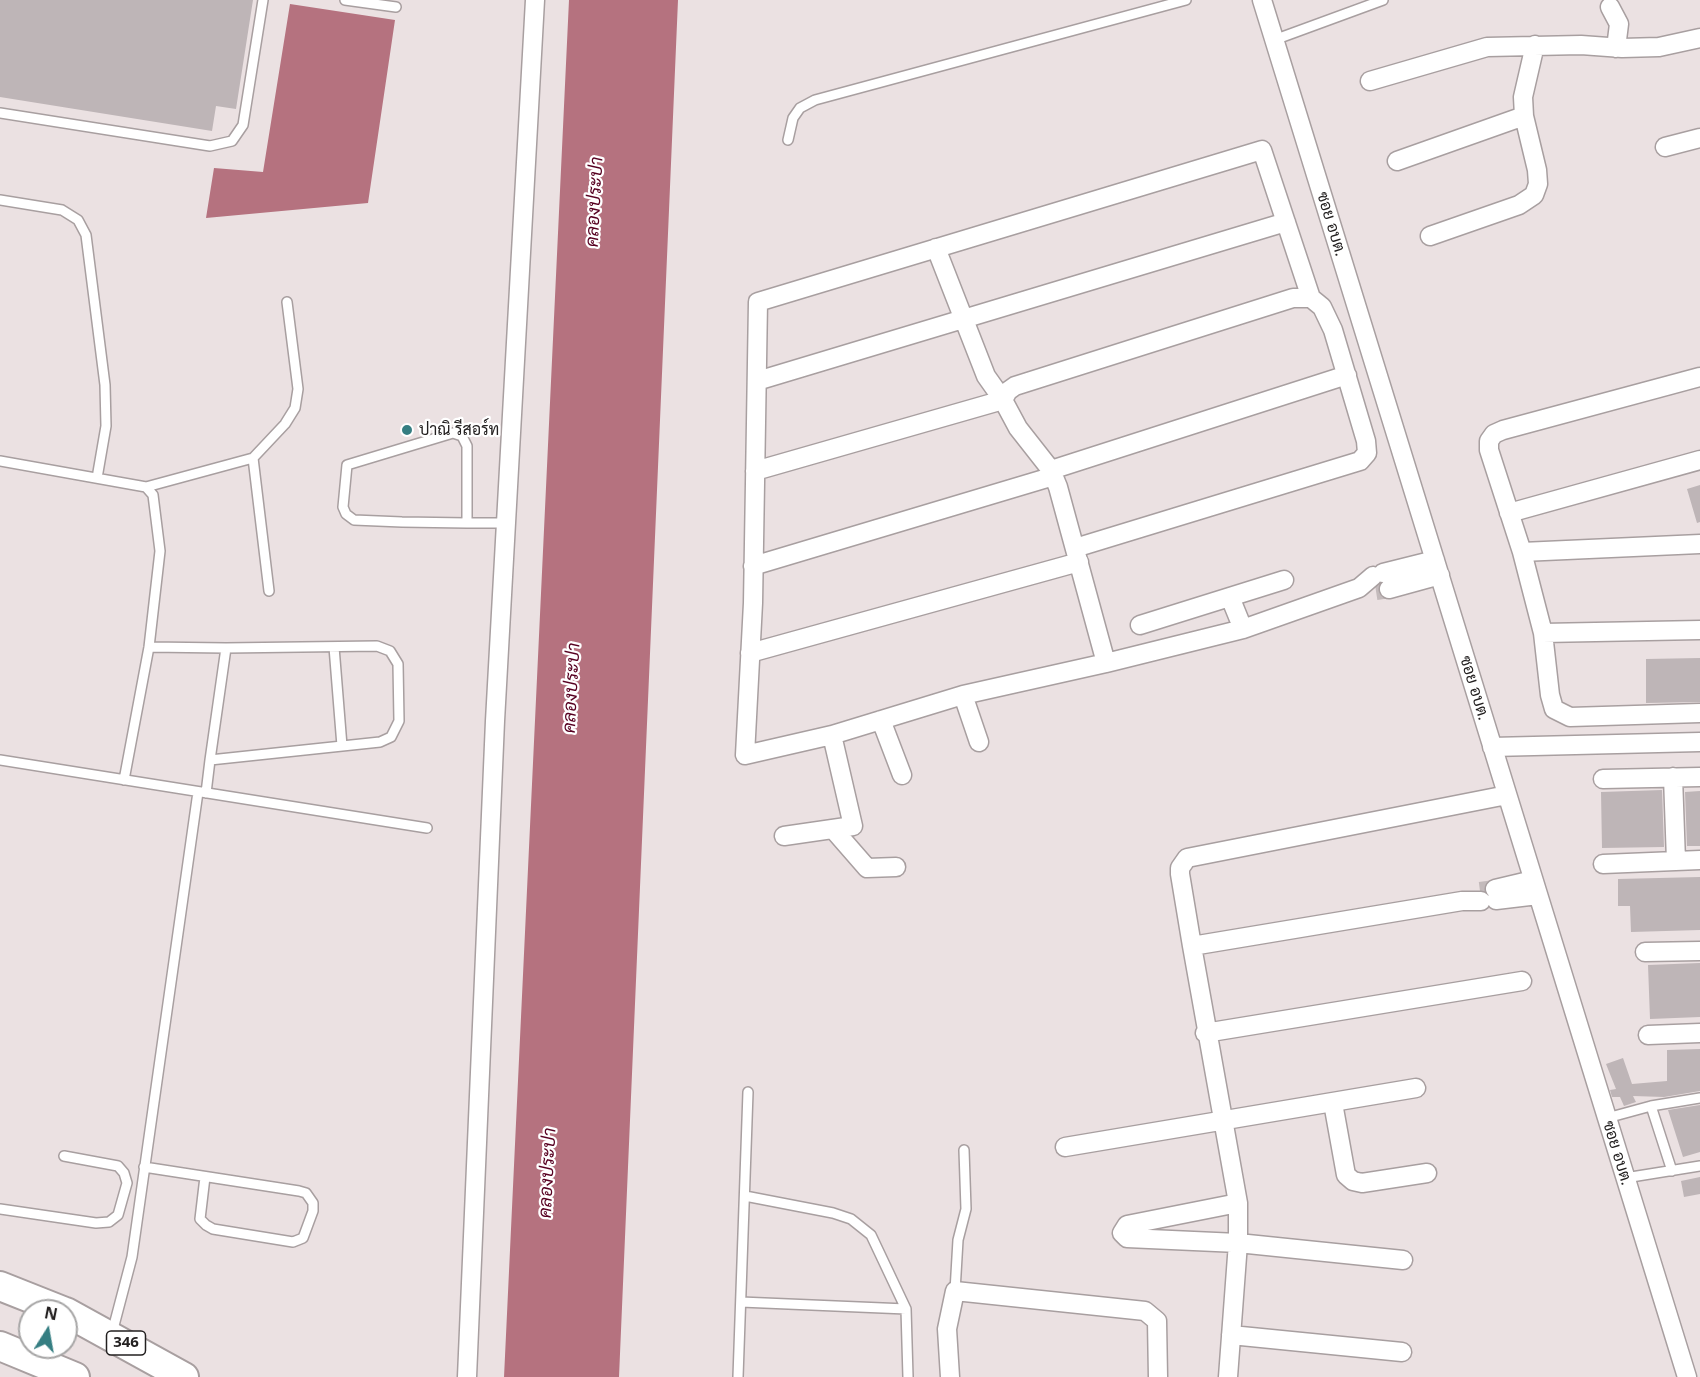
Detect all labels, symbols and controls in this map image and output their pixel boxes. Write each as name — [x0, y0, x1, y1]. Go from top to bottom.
water label: คลองประปา — [582, 156, 608, 248]
street label: ซอย อบต. — [1312, 190, 1350, 258]
place label: ปาณิ รีสอร์ท — [419, 420, 499, 440]
marker: ปาณิ รีสอร์ท — [400, 423, 414, 437]
water label: คลองประปา — [559, 642, 585, 734]
street label: ซอย อบต. — [1455, 654, 1493, 722]
street label: ซอย อบต. — [1598, 1119, 1636, 1187]
water label: คลองประปา — [535, 1127, 561, 1219]
north arrow — [18, 1299, 78, 1359]
text: N — [43, 1301, 60, 1325]
road number: 346 — [106, 1331, 146, 1355]

